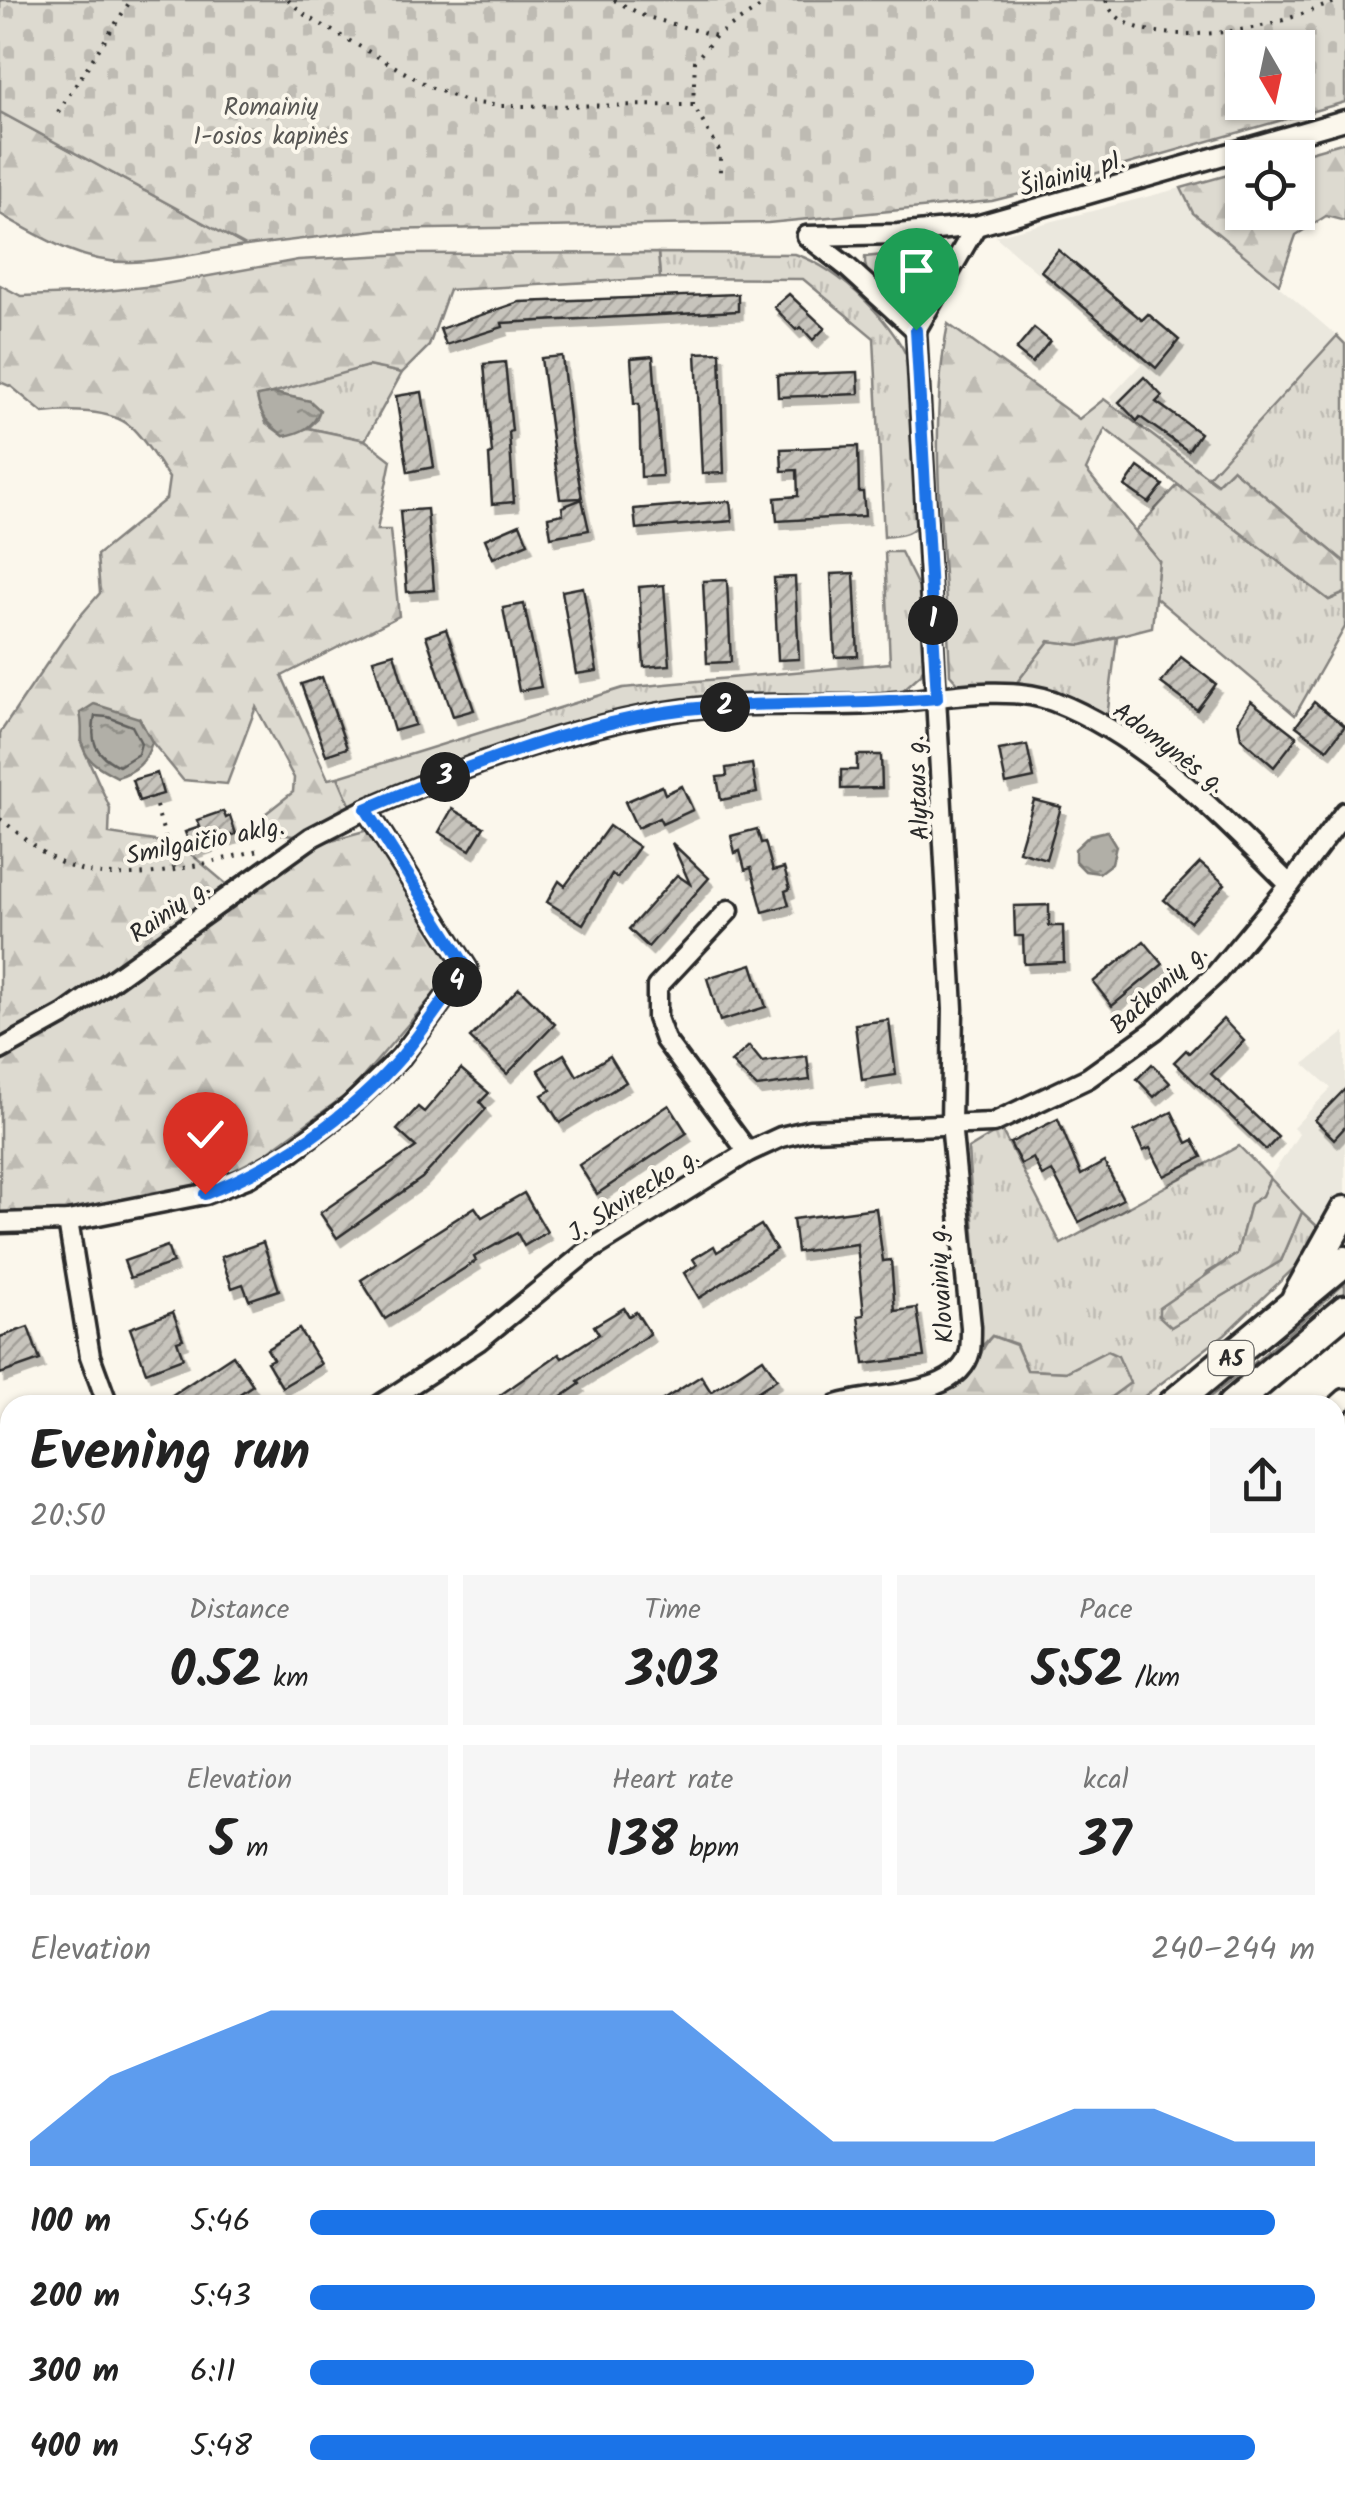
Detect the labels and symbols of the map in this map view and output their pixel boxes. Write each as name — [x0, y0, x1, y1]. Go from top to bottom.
north arrow — [1225, 30, 1315, 120]
park label: Romainių 1-osios kapinės — [193, 88, 349, 157]
street label: Šilainių pl. — [1015, 141, 1130, 209]
pin — [874, 228, 959, 331]
pin: 1 — [908, 595, 958, 645]
pin: 2 — [700, 682, 750, 732]
street label: Adomynės g. — [1103, 692, 1234, 805]
street label: Alytaus g. — [896, 734, 942, 841]
pin: 3 — [420, 752, 470, 802]
street label: Smilgaičio aklg. — [123, 807, 288, 877]
street label: Rainių g. — [121, 869, 219, 954]
street label: Bačkonių g. — [1101, 934, 1218, 1045]
pin: 4 — [432, 957, 482, 1007]
pin — [163, 1092, 248, 1195]
street label: J. Skvirecko g. — [560, 1138, 708, 1253]
street label: Klovainių g. — [918, 1223, 966, 1345]
road number: A5 — [1208, 1341, 1254, 1375]

